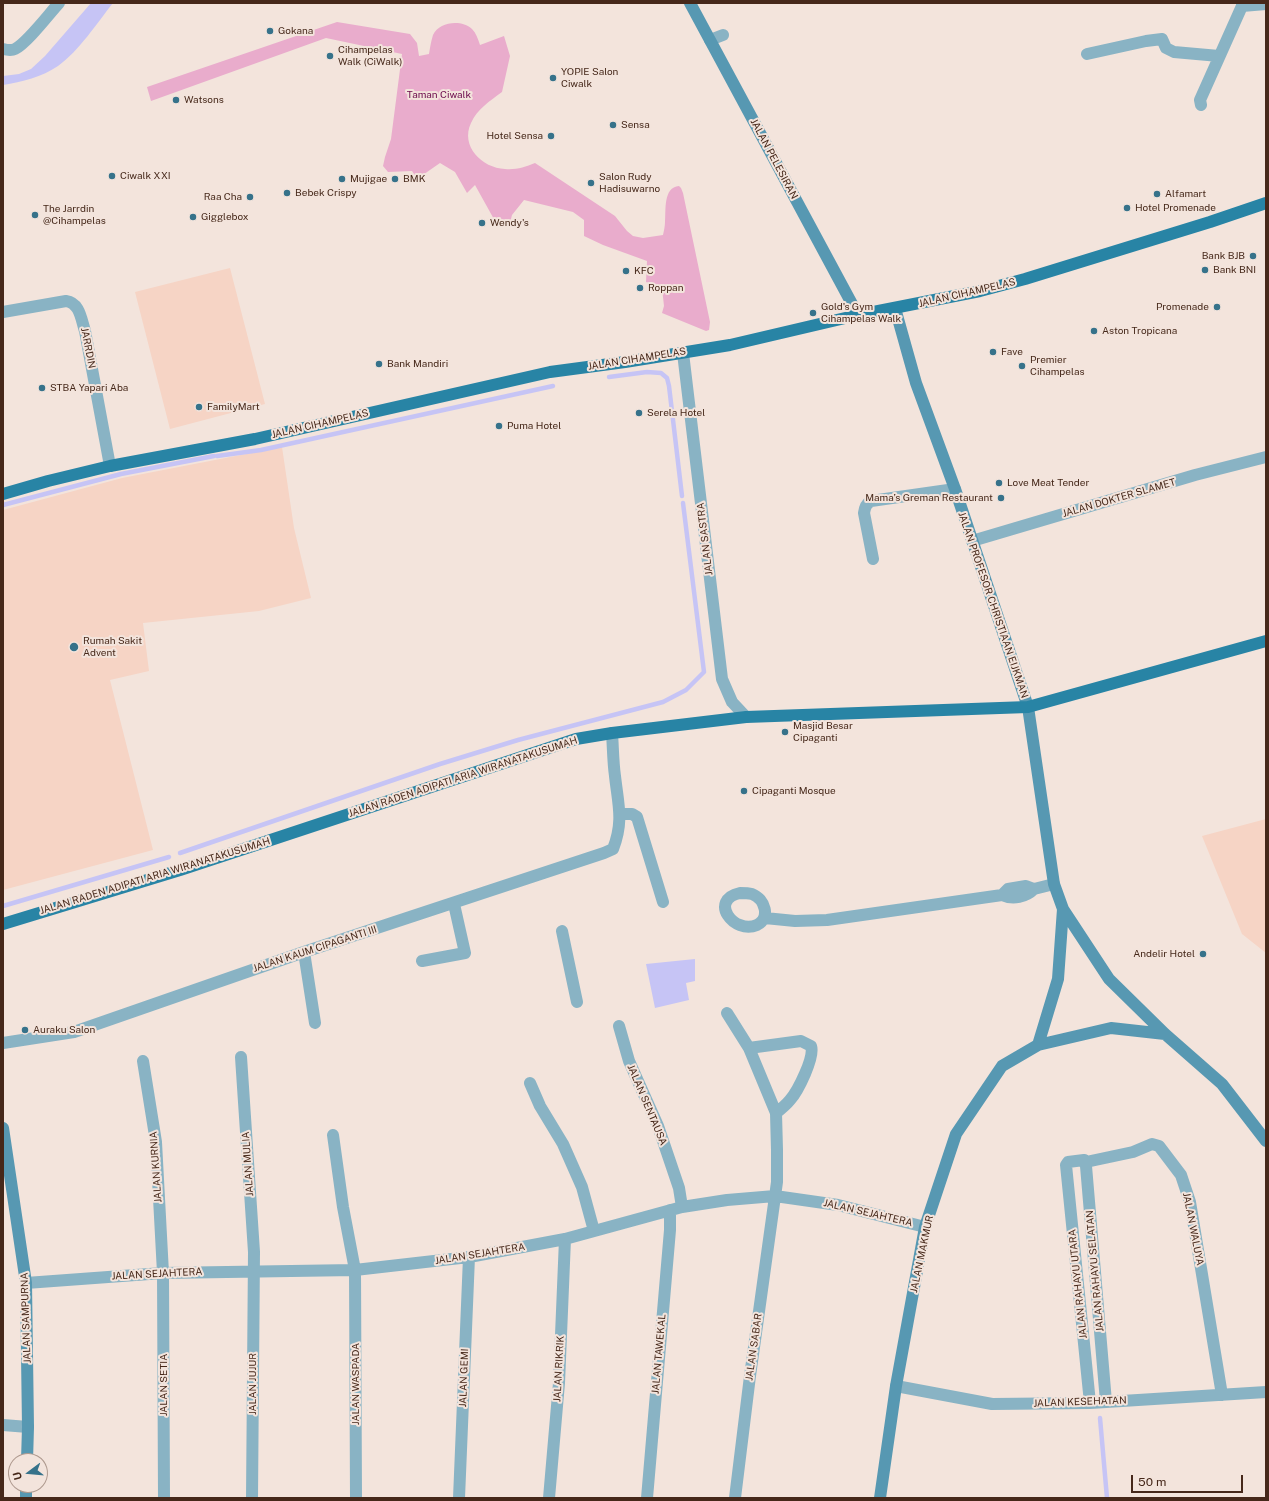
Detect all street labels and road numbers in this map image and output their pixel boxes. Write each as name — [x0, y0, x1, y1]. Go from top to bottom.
street label: JALAN PELESIRAN — [748, 117, 800, 201]
street label: JALAN CIHAMPELAS — [917, 276, 1017, 310]
street label: JARRDIN — [78, 327, 98, 369]
street label: JALAN CIHAMPELAS — [587, 345, 687, 373]
street label: JALAN CIHAMPELAS — [270, 407, 370, 441]
street label: JALAN DOKTER SLAMET — [1061, 476, 1177, 520]
street label: JALAN SASTRA — [695, 502, 715, 576]
street label: JALAN PROFESOR CHRISTIAAN EIJKMAN — [955, 510, 1031, 700]
street label: JALAN RADEN ADIPATI ARIA WIRANATAKUSUMAH — [347, 734, 579, 820]
street label: JALAN RADEN ADIPATI ARIA WIRANATAKUSUMAH — [38, 835, 272, 917]
street label: JALAN KAUM CIPAGANTI III — [252, 923, 378, 975]
street label: JALAN SENTAUSA — [625, 1063, 669, 1147]
street label: JALAN KURNIA — [148, 1131, 164, 1203]
street label: JALAN MULIA — [240, 1131, 256, 1197]
street label: JALAN WALUYA — [1180, 1192, 1206, 1266]
street label: JALAN SEJAHTERA — [822, 1197, 914, 1229]
street label: JALAN RAHAYU SELATAN — [1084, 1210, 1106, 1332]
street label: JALAN MAKMUR — [908, 1214, 936, 1294]
street label: JALAN RAHAYU UTARA — [1066, 1229, 1090, 1339]
street label: JALAN SEJAHTERA — [434, 1241, 526, 1267]
street label: JALAN SEJAHTERA — [111, 1266, 203, 1282]
street label: JALAN SAMPURNA — [18, 1272, 34, 1364]
street label: JALAN TAWEKAL — [650, 1313, 668, 1395]
street label: JALAN SABAR — [743, 1313, 765, 1381]
street label: JALAN RIKRIK — [551, 1336, 567, 1402]
street label: JALAN WASPADA — [350, 1343, 362, 1425]
street label: JALAN GEMI — [457, 1348, 471, 1408]
street label: JALAN JUJUR — [247, 1353, 259, 1415]
street label: JALAN SETIA — [158, 1354, 170, 1416]
street label: JALAN KESEHATAN — [1033, 1394, 1127, 1410]

